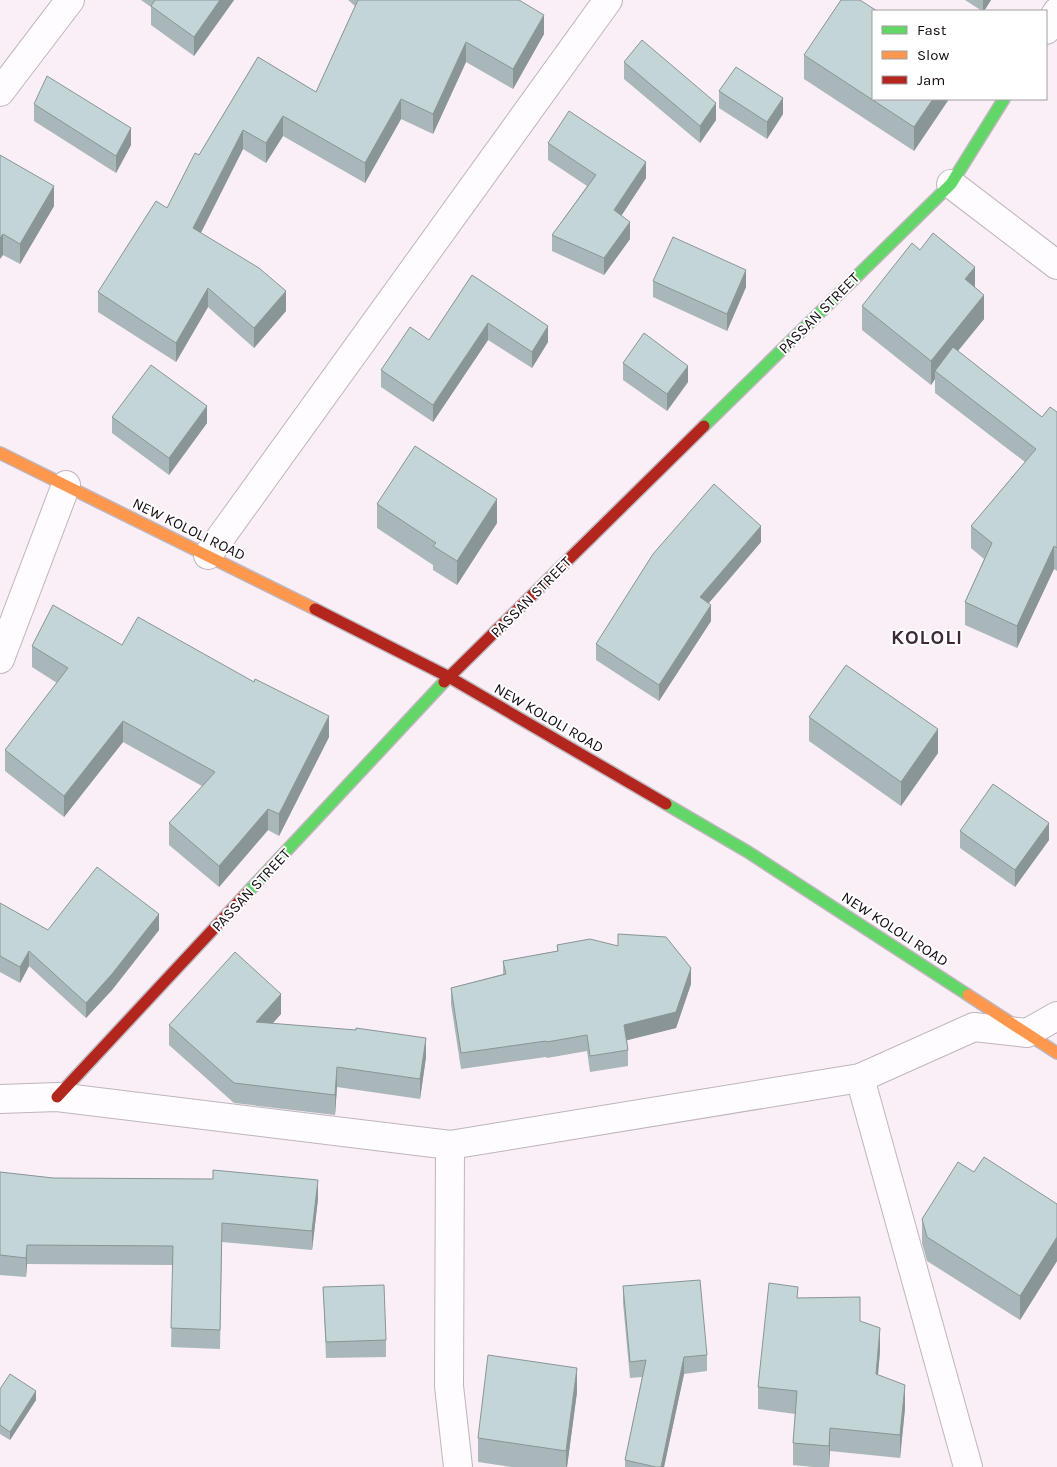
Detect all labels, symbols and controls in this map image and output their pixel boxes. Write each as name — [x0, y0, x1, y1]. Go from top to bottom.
legend — [872, 10, 1047, 100]
text: Fast — [917, 21, 947, 39]
text: Slow — [917, 46, 949, 64]
text: Jam — [917, 71, 945, 89]
street label: PASSAN STREET — [775, 268, 864, 357]
street label: NEW KOLOLI ROAD — [130, 494, 248, 564]
street label: PASSAN STREET — [487, 552, 576, 641]
district label: KOLOLI — [891, 626, 963, 649]
street label: NEW KOLOLI ROAD — [491, 679, 607, 757]
street label: PASSAN STREET — [208, 844, 294, 935]
street label: NEW KOLOLI ROAD — [838, 888, 952, 970]

